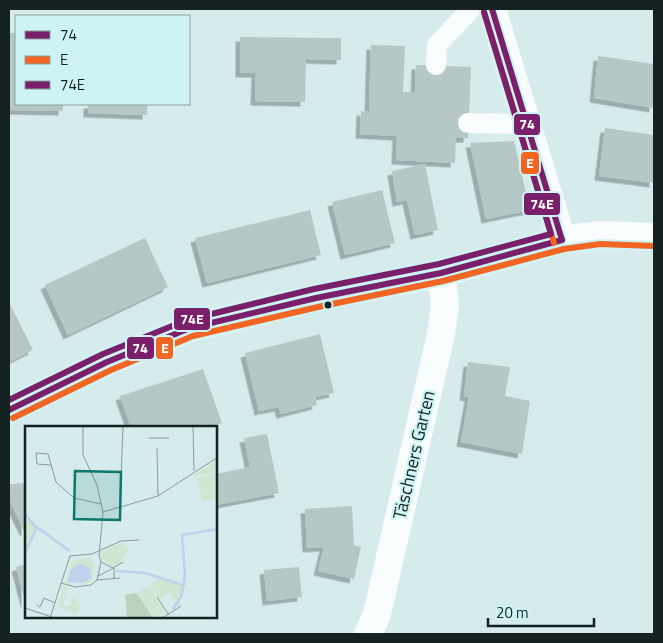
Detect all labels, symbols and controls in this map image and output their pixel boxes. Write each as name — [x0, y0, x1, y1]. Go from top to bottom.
legend — [15, 15, 190, 105]
text: 74 — [60, 23, 77, 46]
text: E — [60, 48, 68, 71]
text: 74E — [60, 73, 85, 96]
line badge: 74 — [513, 113, 541, 136]
text: 74 — [519, 113, 535, 134]
line badge: E — [520, 151, 540, 175]
text: E — [526, 152, 534, 173]
line badge: 74E — [523, 192, 561, 216]
text: 74E — [530, 193, 554, 214]
unlabelled marker — [323, 300, 333, 310]
line badge: 74E — [173, 307, 211, 331]
text: 74E — [180, 308, 204, 329]
line badge: 74 — [126, 336, 155, 360]
line badge: E — [155, 336, 174, 360]
text: 74 — [132, 337, 148, 358]
text: E — [161, 337, 169, 358]
street label: Täschners Garten — [386, 388, 441, 522]
inset map — [25, 426, 218, 618]
scale bar — [488, 596, 594, 628]
text: 20 m — [496, 601, 529, 624]

